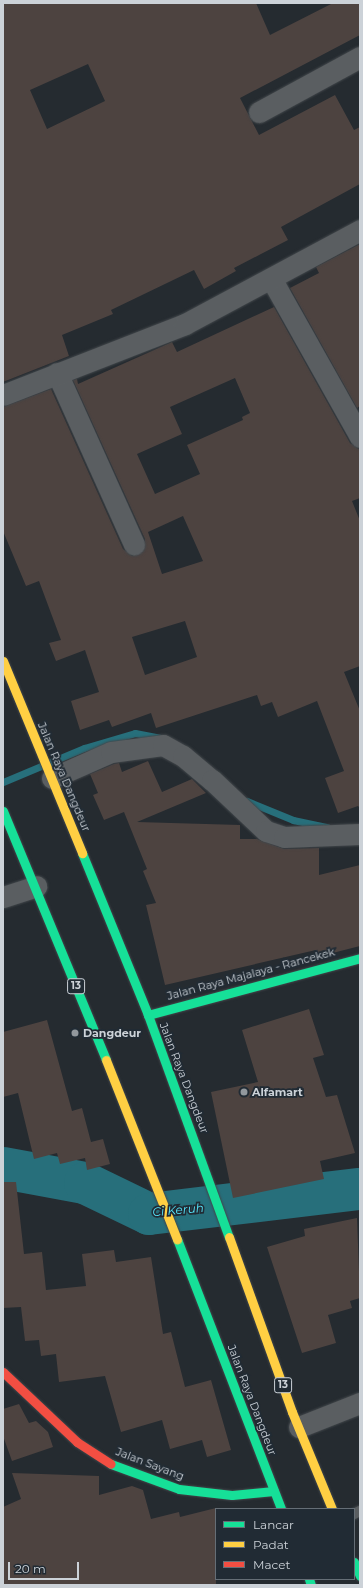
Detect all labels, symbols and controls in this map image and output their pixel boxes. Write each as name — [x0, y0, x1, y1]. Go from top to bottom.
street label: Jalan Raya Dangdeur — [35, 720, 93, 834]
street label: Jalan Raya Majalaya - Rancekek — [166, 945, 336, 1003]
road number: 13 — [67, 978, 85, 994]
street label: Jalan Raya Dangdeur — [157, 1021, 211, 1135]
place label: Dangdeur — [83, 1026, 141, 1040]
marker: Dangdeur — [70, 1028, 80, 1038]
place label: Alfamart — [252, 1085, 303, 1099]
marker: Alfamart — [239, 1087, 249, 1097]
water label: Ci Keruh — [152, 1201, 204, 1219]
street label: Jalan Raya Dangdeur — [225, 1343, 279, 1457]
road number: 13 — [274, 1377, 292, 1393]
street label: Jalan Sayang — [114, 1445, 186, 1483]
legend — [215, 1508, 355, 1580]
text: Lancar — [253, 1517, 294, 1532]
text: Padat — [253, 1537, 289, 1552]
scale bar — [10, 1554, 81, 1580]
text: Macet — [253, 1557, 290, 1572]
text: 20 m — [15, 1561, 46, 1576]

